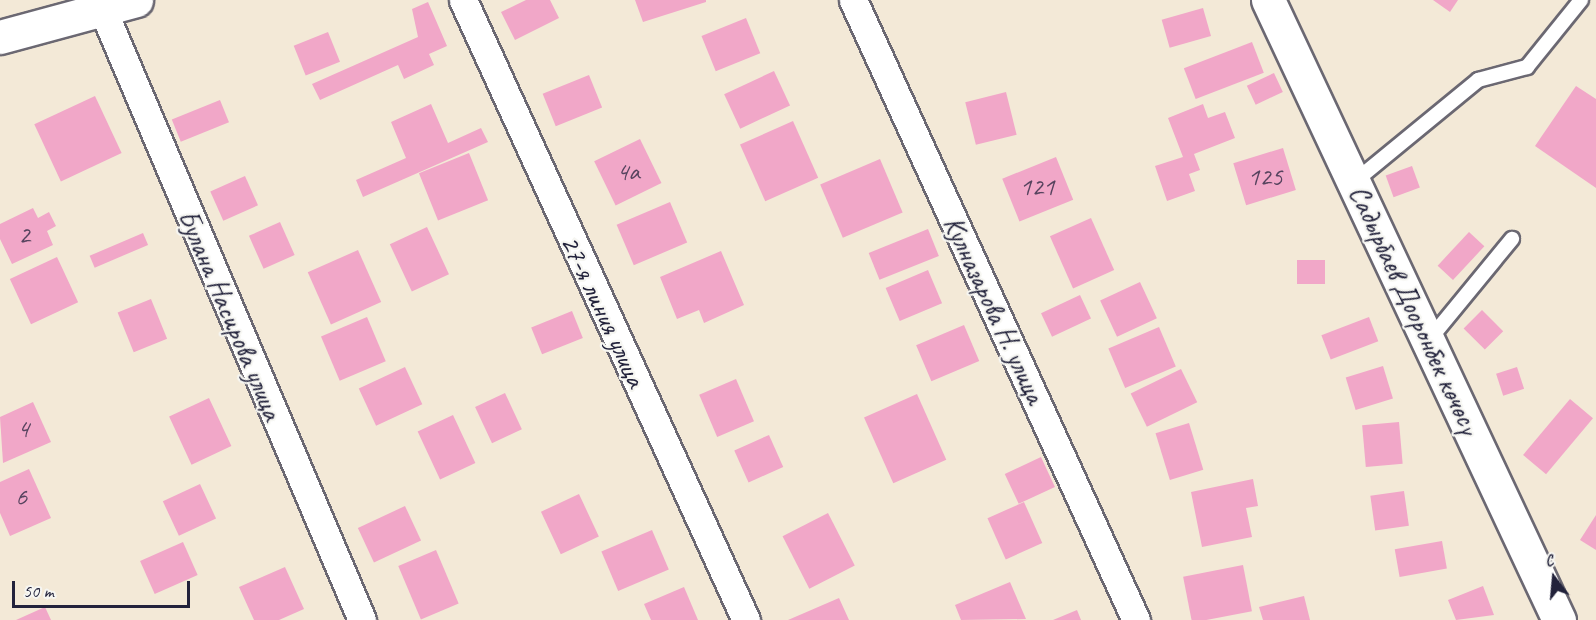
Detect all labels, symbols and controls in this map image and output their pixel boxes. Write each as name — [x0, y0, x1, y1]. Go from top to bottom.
house number: 4а — [616, 156, 640, 188]
house number: 125 — [1247, 161, 1283, 193]
house number: 121 — [1019, 171, 1055, 203]
street label: Садырбаев Дооронбек көчөсү — [1342, 180, 1486, 440]
street label: Булана Насирова улица — [170, 204, 290, 426]
street label: Кулназарова Н. улица — [936, 211, 1052, 409]
house number: 2 — [18, 219, 30, 251]
street label: 27-я линия улица — [553, 229, 653, 393]
house number: 4 — [17, 413, 29, 445]
house number: 6 — [15, 481, 27, 513]
north arrow — [1524, 548, 1584, 608]
text: С — [1542, 550, 1556, 571]
scale bar — [15, 569, 194, 607]
text: 50 m — [23, 580, 54, 602]

